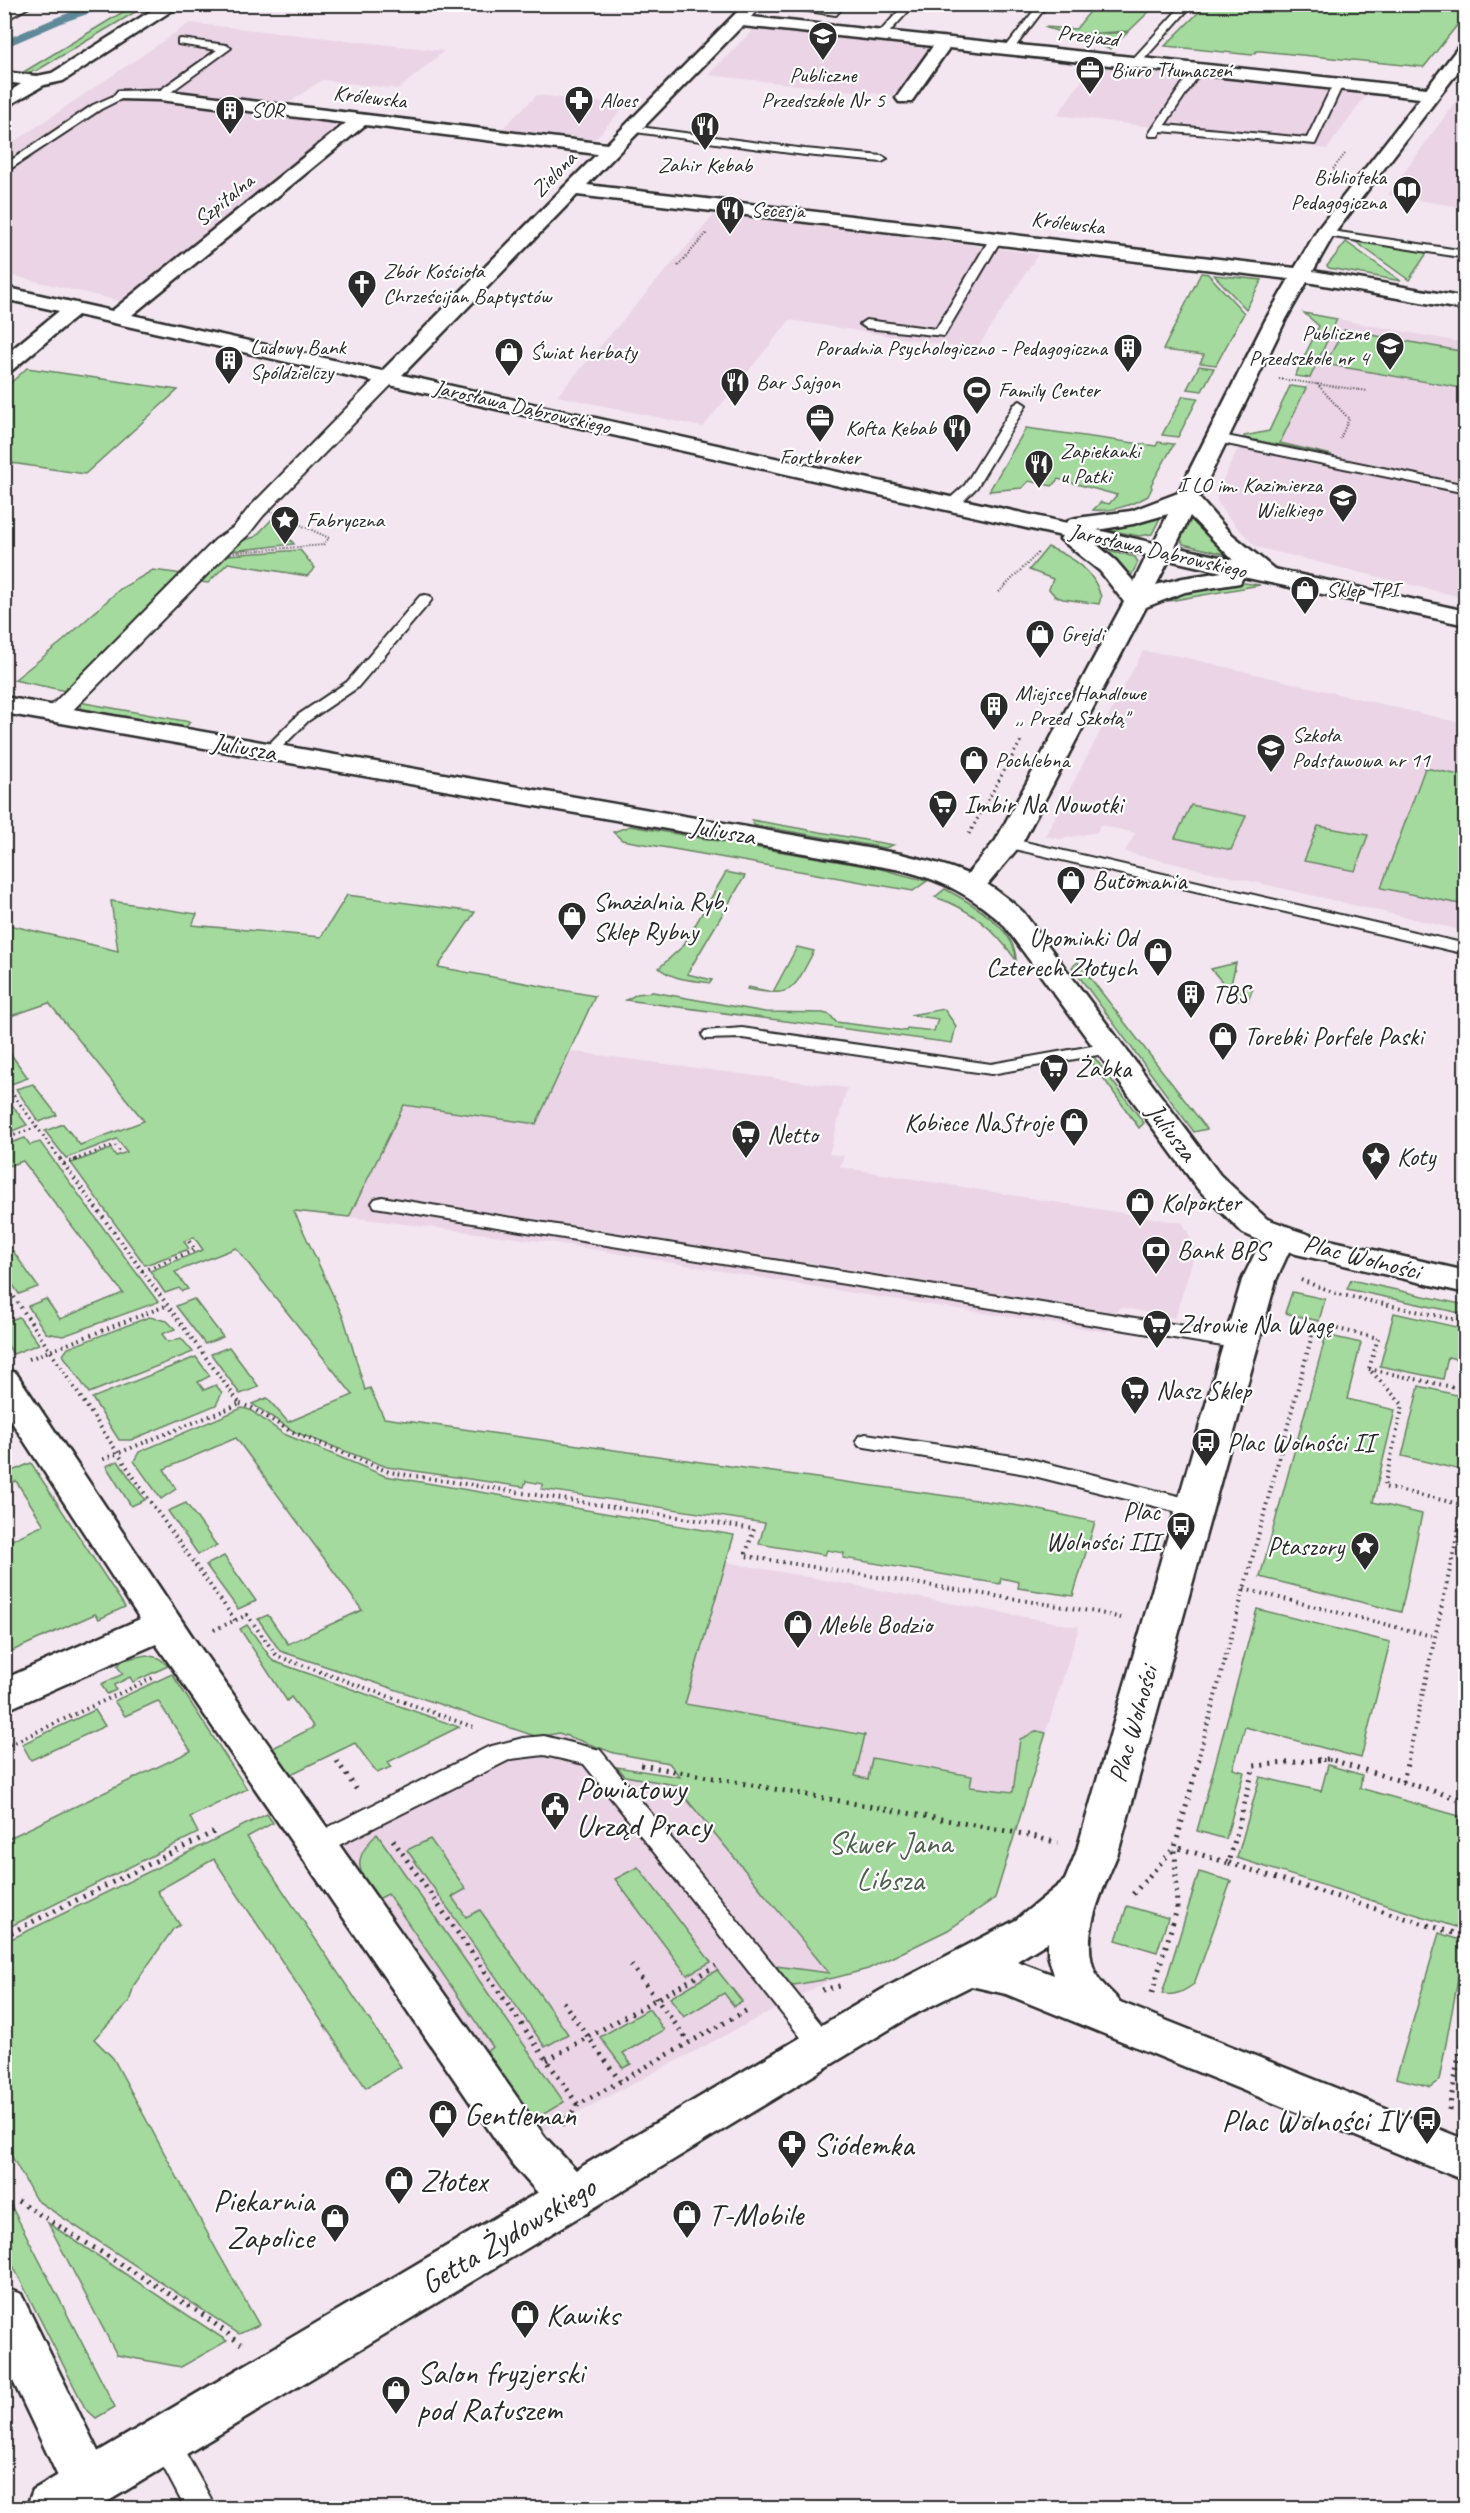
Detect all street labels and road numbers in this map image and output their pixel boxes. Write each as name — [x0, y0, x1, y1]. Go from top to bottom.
street label: Przejazd — [1056, 18, 1123, 54]
street label: Królewska — [332, 79, 409, 116]
street label: Zielona — [525, 144, 584, 203]
street label: Szpitalna — [188, 166, 261, 233]
street label: Królewska — [1030, 205, 1107, 242]
street label: Jarosława Dąbrowskiego — [430, 373, 614, 441]
street label: Jarosława Dąbrowskiego — [1066, 517, 1250, 585]
street label: Juliusza — [207, 725, 280, 769]
street label: Juliusza — [686, 809, 759, 853]
street label: Juliusza — [1138, 1095, 1206, 1169]
street label: Plac Wolności — [1300, 1227, 1427, 1288]
street label: Plac Wolności — [1101, 1659, 1166, 1786]
street label: Getta Żydowskiego — [413, 2166, 605, 2303]

